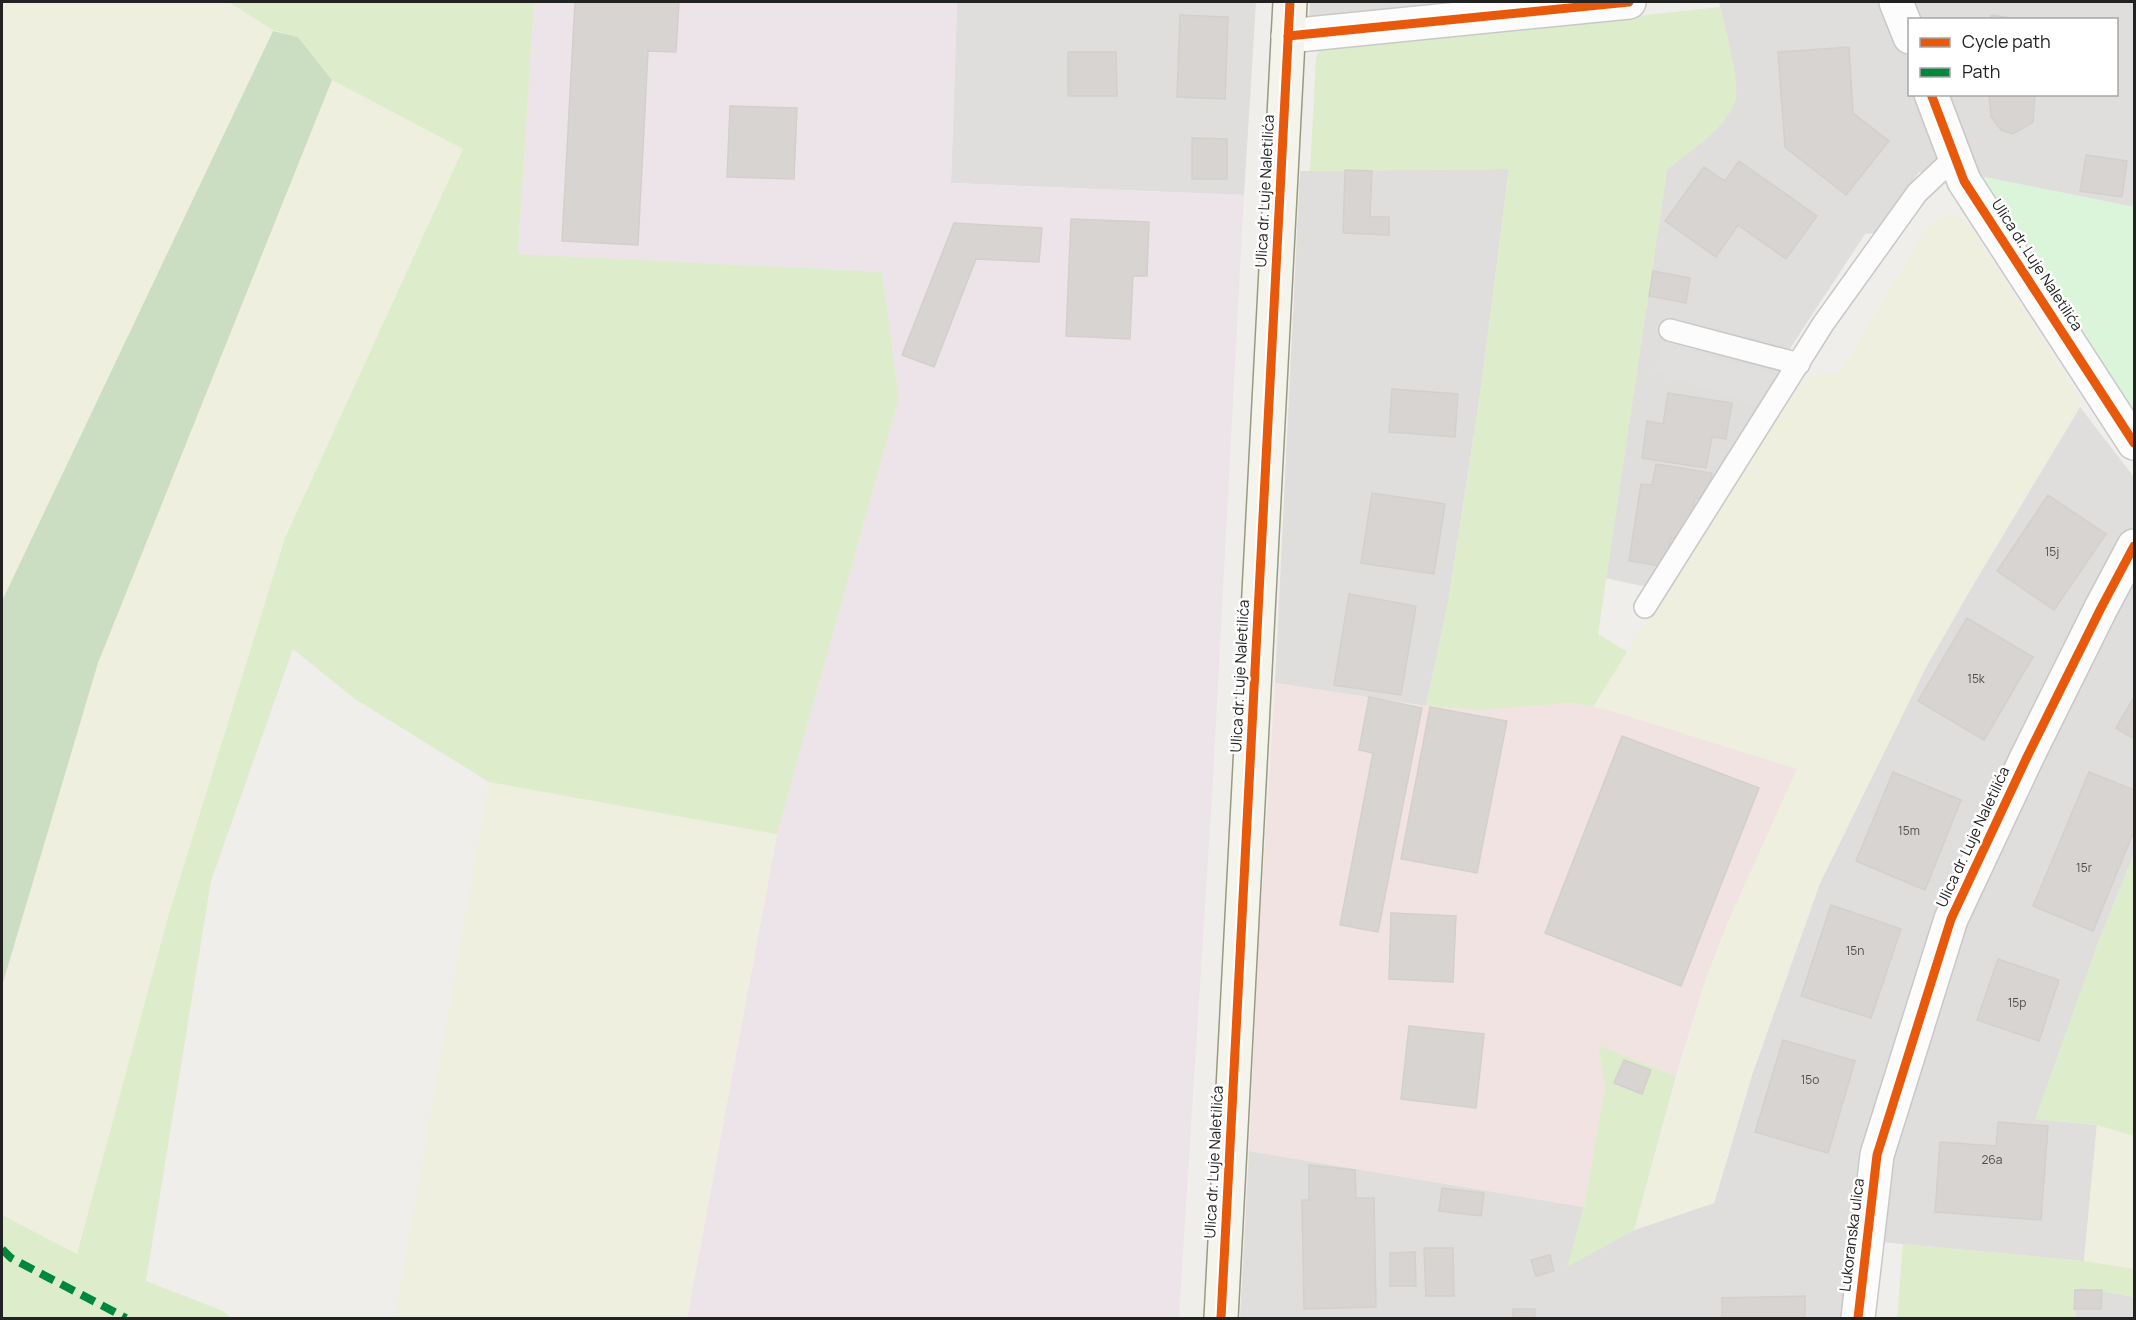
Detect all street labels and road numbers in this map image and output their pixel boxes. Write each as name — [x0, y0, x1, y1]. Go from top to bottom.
street label: Ulica dr. Luje Naletilića — [1250, 114, 1279, 268]
street label: Ulica dr. Luje Naletilića — [1987, 195, 2088, 335]
street label: Ulica dr. Luje Naletilića — [1225, 599, 1254, 753]
street label: Ulica dr. Luje Naletilića — [1931, 763, 2014, 911]
street label: Ulica dr. Luje Naletilića — [1199, 1085, 1228, 1239]
street label: Lukoranska ulica — [1834, 1177, 1869, 1293]

